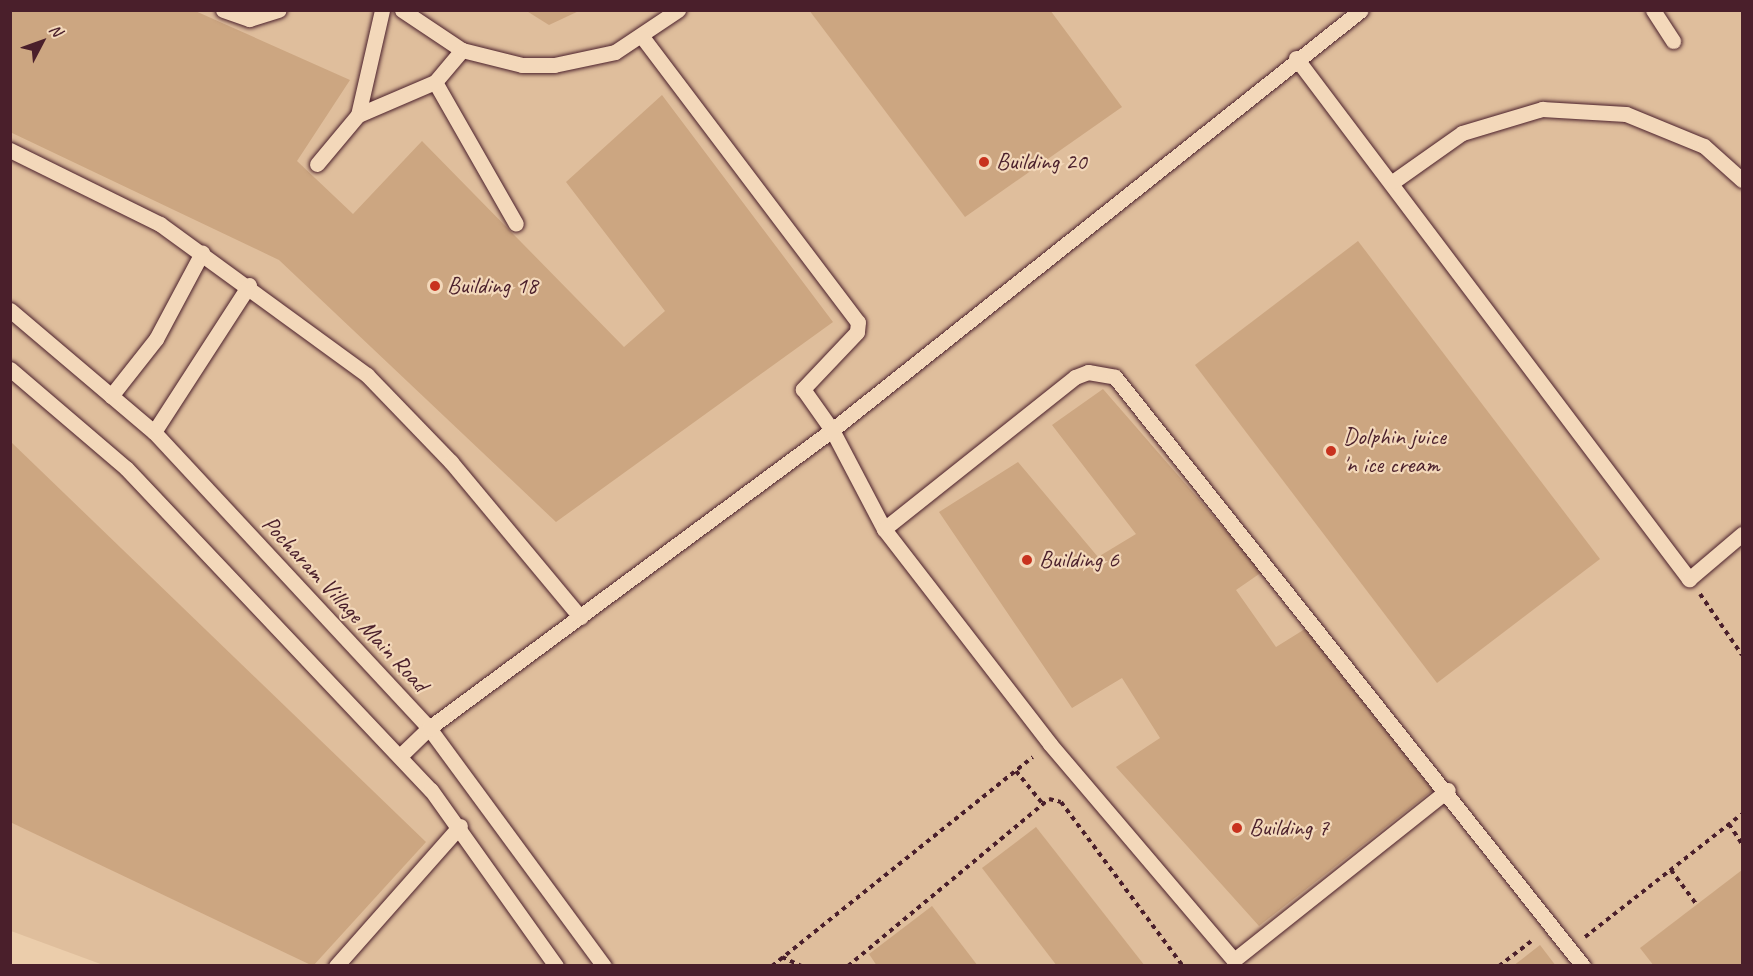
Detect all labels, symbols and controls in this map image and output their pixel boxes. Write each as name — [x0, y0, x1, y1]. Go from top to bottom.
north arrow — [12, 12, 72, 72]
text: N — [45, 20, 66, 40]
place label: Building 20 — [996, 148, 1087, 176]
marker: Building 20 — [977, 155, 991, 169]
place label: Building 18 — [447, 272, 538, 300]
marker: Building 18 — [428, 279, 442, 293]
place label: Dolphin juice 'n ice cream — [1343, 423, 1445, 479]
marker: Dolphin juice 'n ice cream — [1324, 444, 1338, 458]
street label: Pocharam Village Main Road — [256, 510, 434, 698]
place label: Building 6 — [1039, 546, 1119, 574]
marker: Building 6 — [1020, 553, 1034, 567]
place label: Building 7 — [1249, 814, 1329, 842]
marker: Building 7 — [1230, 821, 1244, 835]

